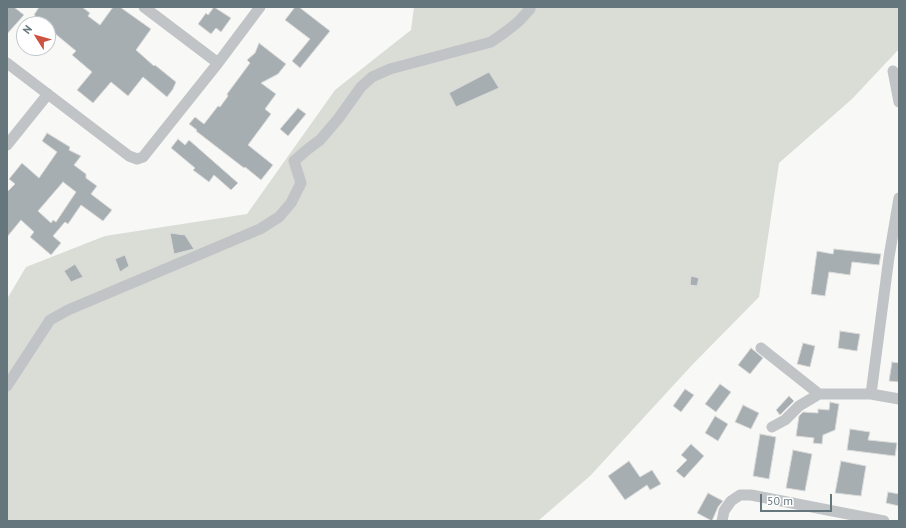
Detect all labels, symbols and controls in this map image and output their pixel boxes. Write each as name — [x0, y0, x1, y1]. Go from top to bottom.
north arrow — [16, 16, 56, 56]
text: N — [19, 22, 35, 36]
scale bar — [762, 486, 834, 512]
text: 50 m — [767, 493, 793, 508]

